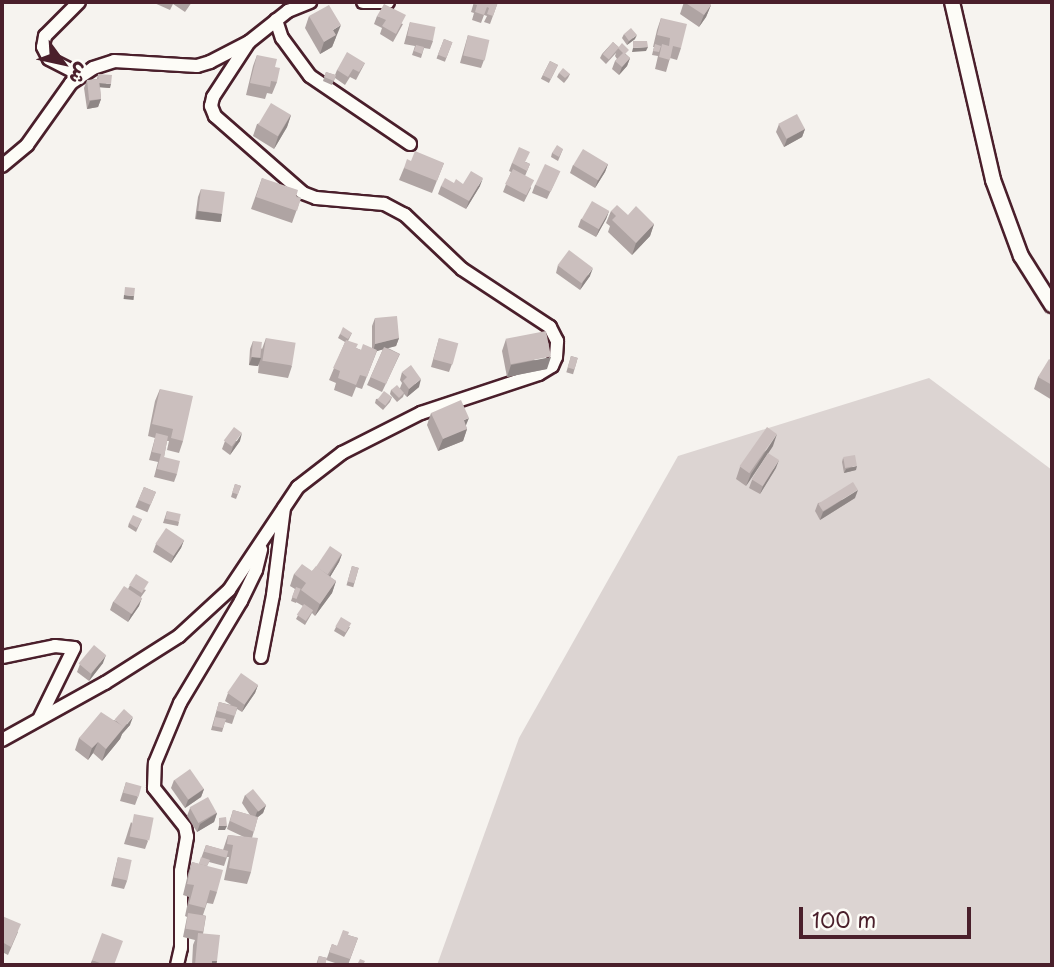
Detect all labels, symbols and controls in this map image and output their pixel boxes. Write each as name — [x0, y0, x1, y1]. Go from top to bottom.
north arrow — [28, 28, 98, 98]
text: ش — [63, 58, 98, 91]
scale bar — [802, 894, 974, 938]
text: 100 m — [812, 903, 876, 935]

